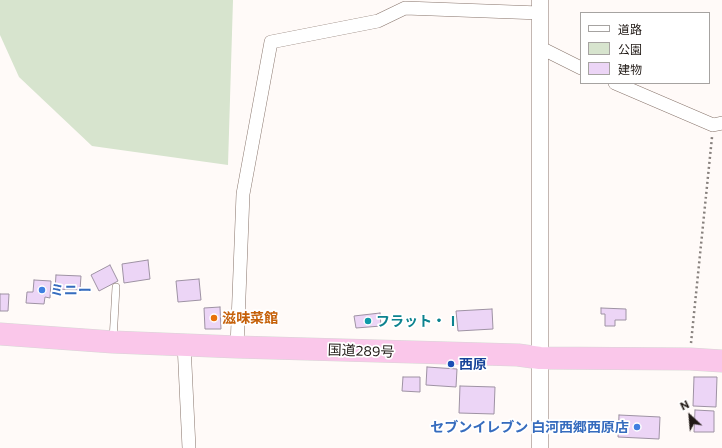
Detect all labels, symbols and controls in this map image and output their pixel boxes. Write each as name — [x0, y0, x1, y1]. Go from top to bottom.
legend — [580, 12, 710, 84]
text: 道路 — [618, 22, 642, 36]
text: 公園 — [618, 42, 642, 56]
text: 建物 — [618, 62, 642, 76]
place label: ミニー — [50, 282, 92, 298]
marker: ミニー — [37, 285, 47, 295]
place label: 滋味菜館 — [222, 310, 278, 326]
marker: 滋味菜館 — [209, 313, 219, 323]
place label: フラット・Ⅰ — [376, 313, 460, 329]
marker: フラット・Ⅰ — [363, 316, 373, 326]
street label: 国道289号 — [327, 341, 395, 361]
place label: 西原 — [459, 356, 487, 372]
marker: 西原 — [446, 359, 456, 369]
north arrow — [670, 396, 710, 436]
text: N — [678, 397, 691, 412]
place label: セブンイレブン 白河西郷西原店 — [430, 419, 629, 435]
marker: セブンイレブン 白河西郷西原店 — [632, 422, 642, 432]

